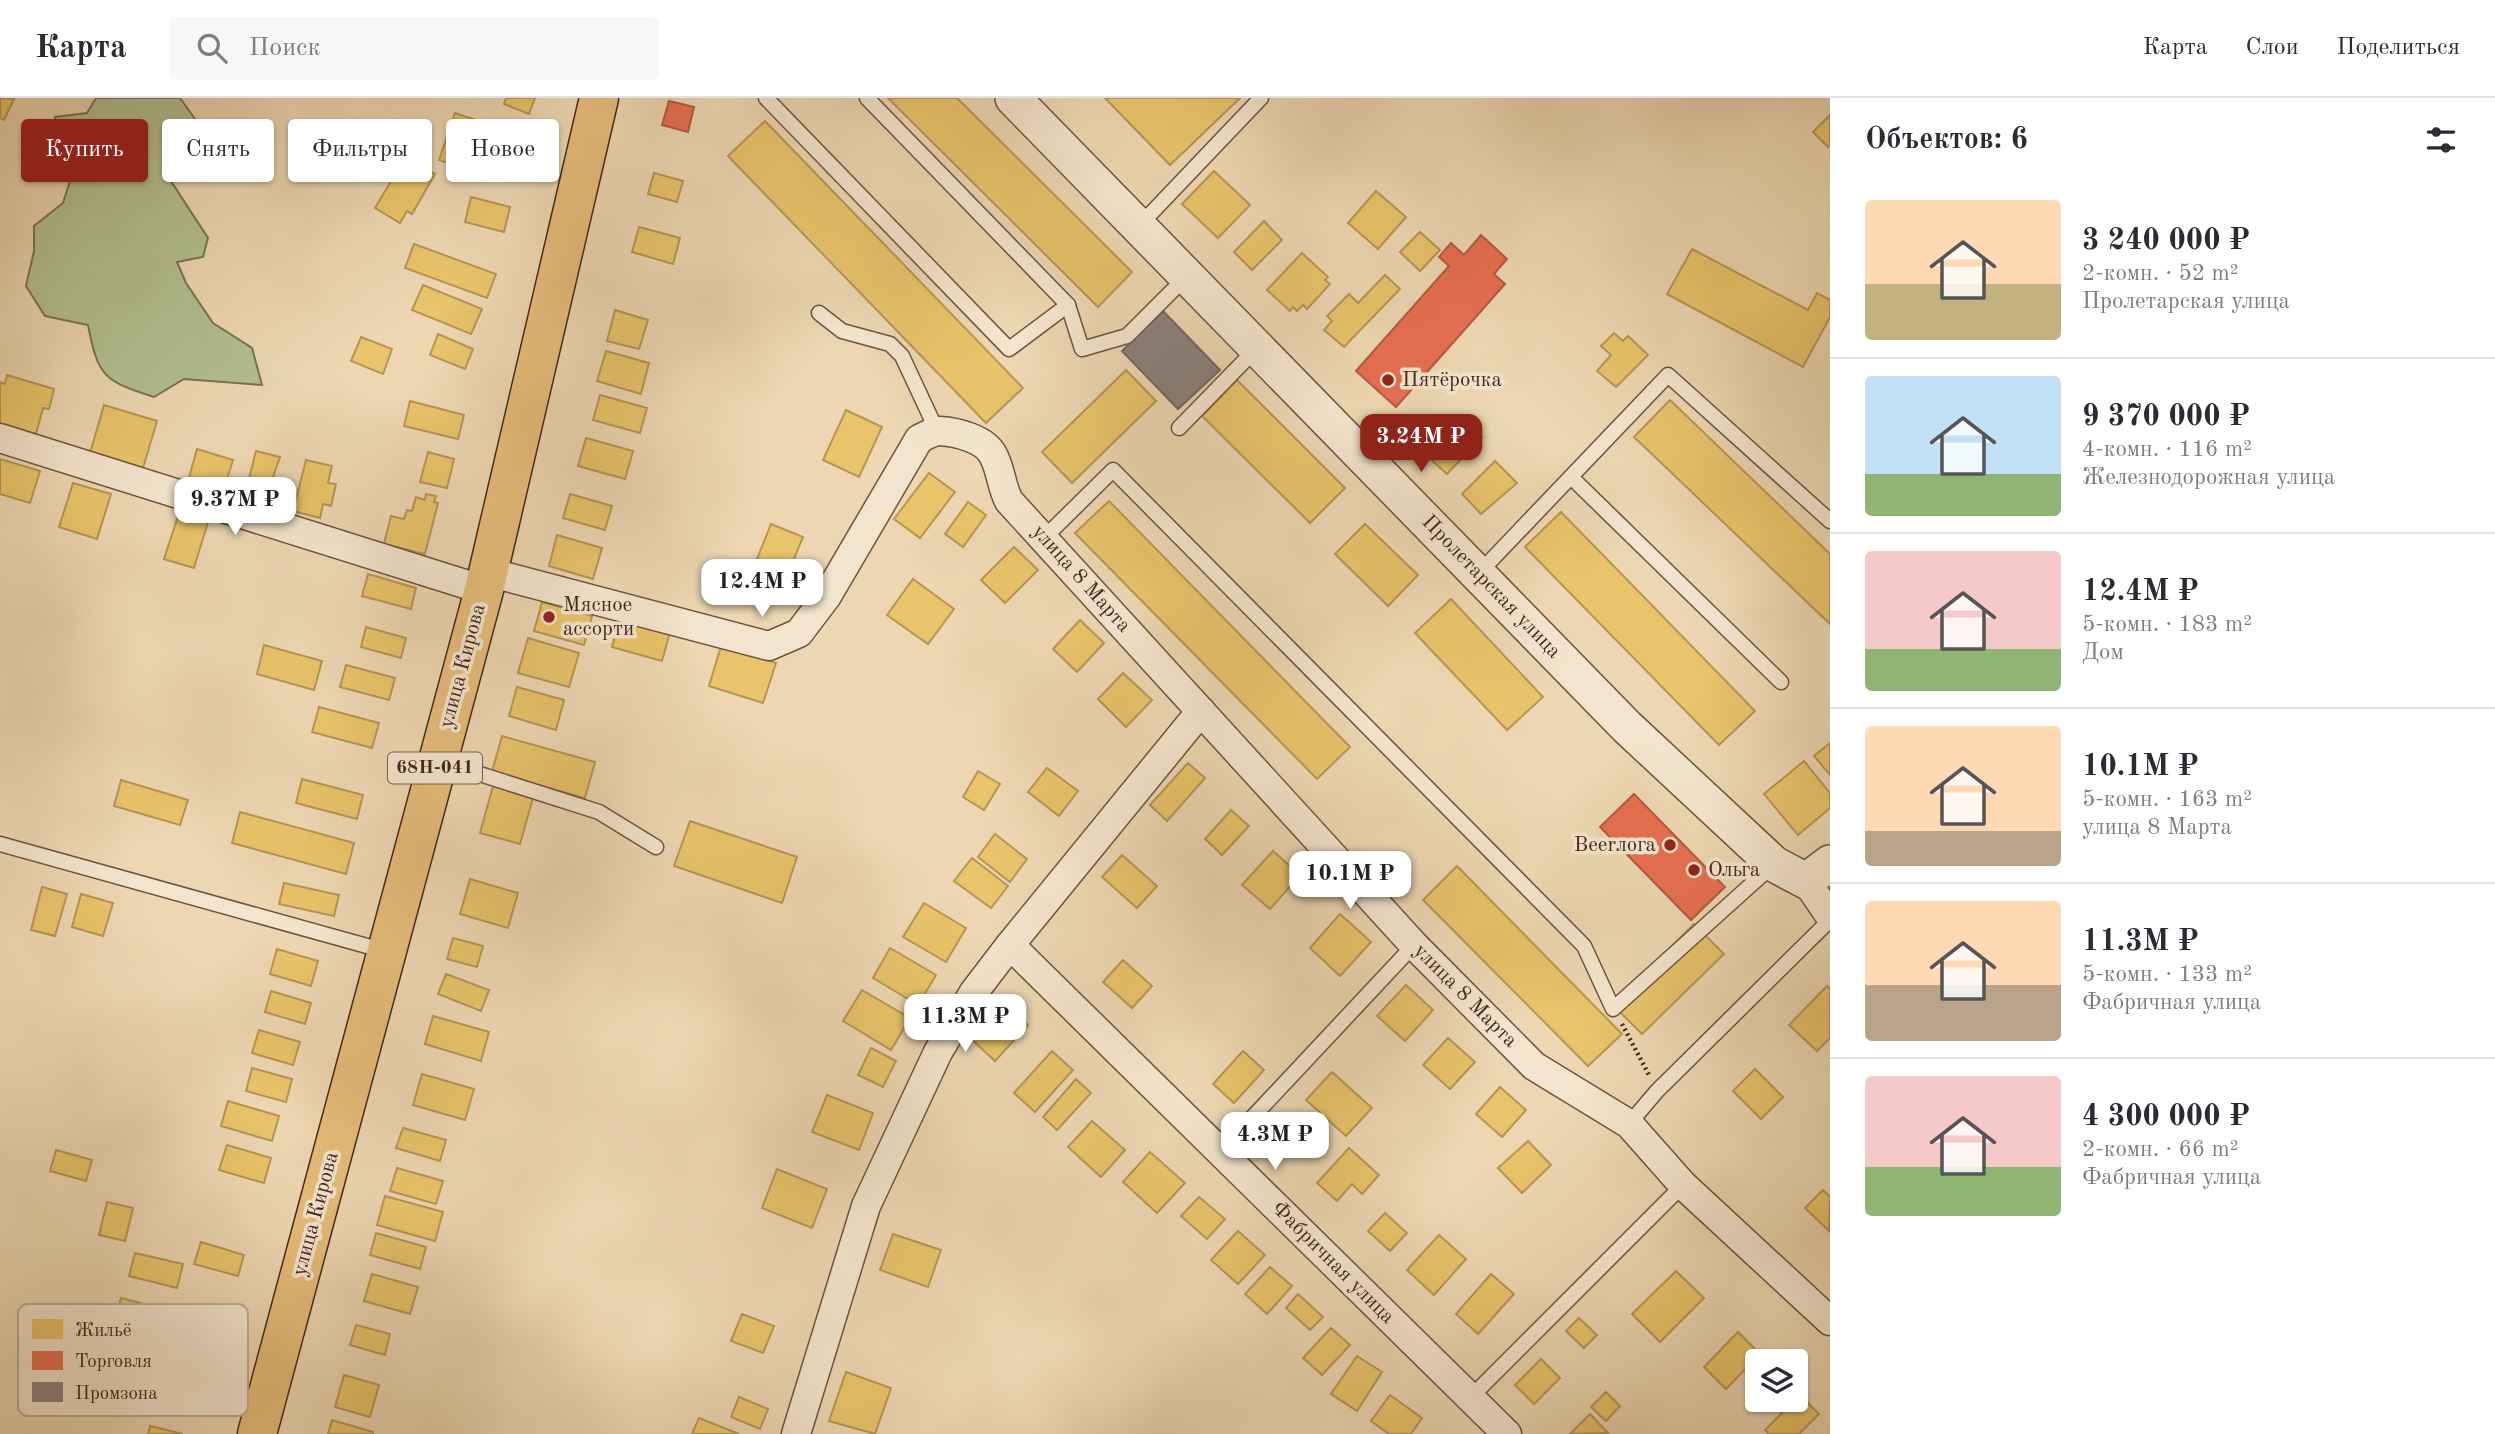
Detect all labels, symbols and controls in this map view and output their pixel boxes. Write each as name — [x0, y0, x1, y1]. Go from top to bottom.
search box — [169, 17, 659, 80]
icon: search — [193, 29, 231, 67]
text: Карта — [35, 32, 127, 65]
text: Поиск — [249, 35, 321, 61]
text: Карта — [2143, 36, 2208, 60]
text: Слои — [2246, 36, 2299, 60]
text: Поделиться — [2337, 36, 2460, 60]
chip: Купить — [21, 119, 148, 182]
chip: Снять — [162, 119, 274, 182]
chip: Фильтры — [288, 119, 432, 182]
chip: Новое — [446, 119, 559, 182]
icon: filters — [2422, 121, 2460, 159]
text: Объектов: 6 — [1865, 125, 2028, 155]
text: 3 240 000 ₽ — [2082, 226, 2250, 256]
icon: home — [1921, 228, 2005, 312]
text: 2-комн. · 52 m² — [2082, 262, 2239, 285]
text: Пролетарская улица — [2082, 290, 2290, 313]
place label: Пятёрочка — [1402, 370, 1502, 391]
marker: Пятёрочка — [1380, 372, 1396, 388]
text: 9 370 000 ₽ — [2082, 402, 2250, 432]
icon: home — [1921, 404, 2005, 488]
pin: 3.24M ₽ — [1356, 414, 1486, 474]
text: 3.24M ₽ — [1376, 425, 1466, 448]
text: 4-комн. · 116 m² — [2082, 438, 2252, 461]
text: Железнодорожная улица — [2082, 466, 2335, 489]
pin: 9.37M ₽ — [170, 478, 300, 537]
text: 9.37M ₽ — [190, 488, 280, 511]
street label: Пролетарская улица — [1418, 511, 1564, 663]
street label: улица 8 Марта — [1027, 521, 1135, 637]
pin: 12.4M ₽ — [697, 560, 827, 619]
text: 12.4M ₽ — [717, 570, 807, 593]
text: 12.4M ₽ — [2082, 577, 2199, 607]
icon: home — [1921, 579, 2005, 663]
place label: Мясное ассорти — [563, 595, 634, 640]
street label: улица Кирова — [436, 601, 490, 731]
marker: Мясное ассорти — [541, 609, 557, 625]
text: 5-комн. · 183 m² — [2082, 613, 2252, 636]
text: Дом — [2082, 641, 2124, 664]
road number: 68Н-041 — [388, 752, 482, 783]
text: 10.1M ₽ — [2082, 752, 2199, 782]
icon: home — [1921, 754, 2005, 838]
text: 5-комн. · 163 m² — [2082, 788, 2252, 811]
text: улица 8 Марта — [2082, 816, 2232, 839]
place label: Beerлога — [1574, 835, 1656, 856]
marker: Beerлога — [1662, 837, 1678, 853]
pin: 10.1M ₽ — [1285, 852, 1415, 911]
place label: Ольга — [1708, 860, 1760, 881]
text: 10.1M ₽ — [1305, 862, 1395, 885]
marker: Ольга — [1686, 862, 1702, 878]
text: 11.3M ₽ — [2082, 927, 2199, 957]
icon: home — [1921, 929, 2005, 1013]
street label: улица 8 Марта — [1409, 940, 1521, 1052]
text: 5-комн. · 133 m² — [2082, 963, 2252, 986]
text: Фабричная улица — [2082, 991, 2261, 1014]
pin: 11.3M ₽ — [900, 995, 1030, 1054]
text: 11.3M ₽ — [920, 1005, 1010, 1028]
text: 4 300 000 ₽ — [2082, 1102, 2250, 1132]
icon: home — [1921, 1104, 2005, 1188]
pin: 4.3M ₽ — [1218, 1112, 1332, 1172]
text: 4.3M ₽ — [1237, 1123, 1313, 1146]
text: 2-комн. · 66 m² — [2082, 1138, 2239, 1161]
street label: улица Кирова — [289, 1149, 343, 1279]
text: Фабричная улица — [2082, 1166, 2261, 1189]
street label: Фабричная улица — [1268, 1198, 1398, 1328]
legend — [18, 1304, 248, 1416]
text: Жильё — [75, 1322, 132, 1341]
map controls — [1745, 1349, 1808, 1412]
button: layers — [1745, 1349, 1808, 1412]
text: Торговля — [75, 1353, 152, 1372]
text: Промзона — [75, 1385, 158, 1404]

